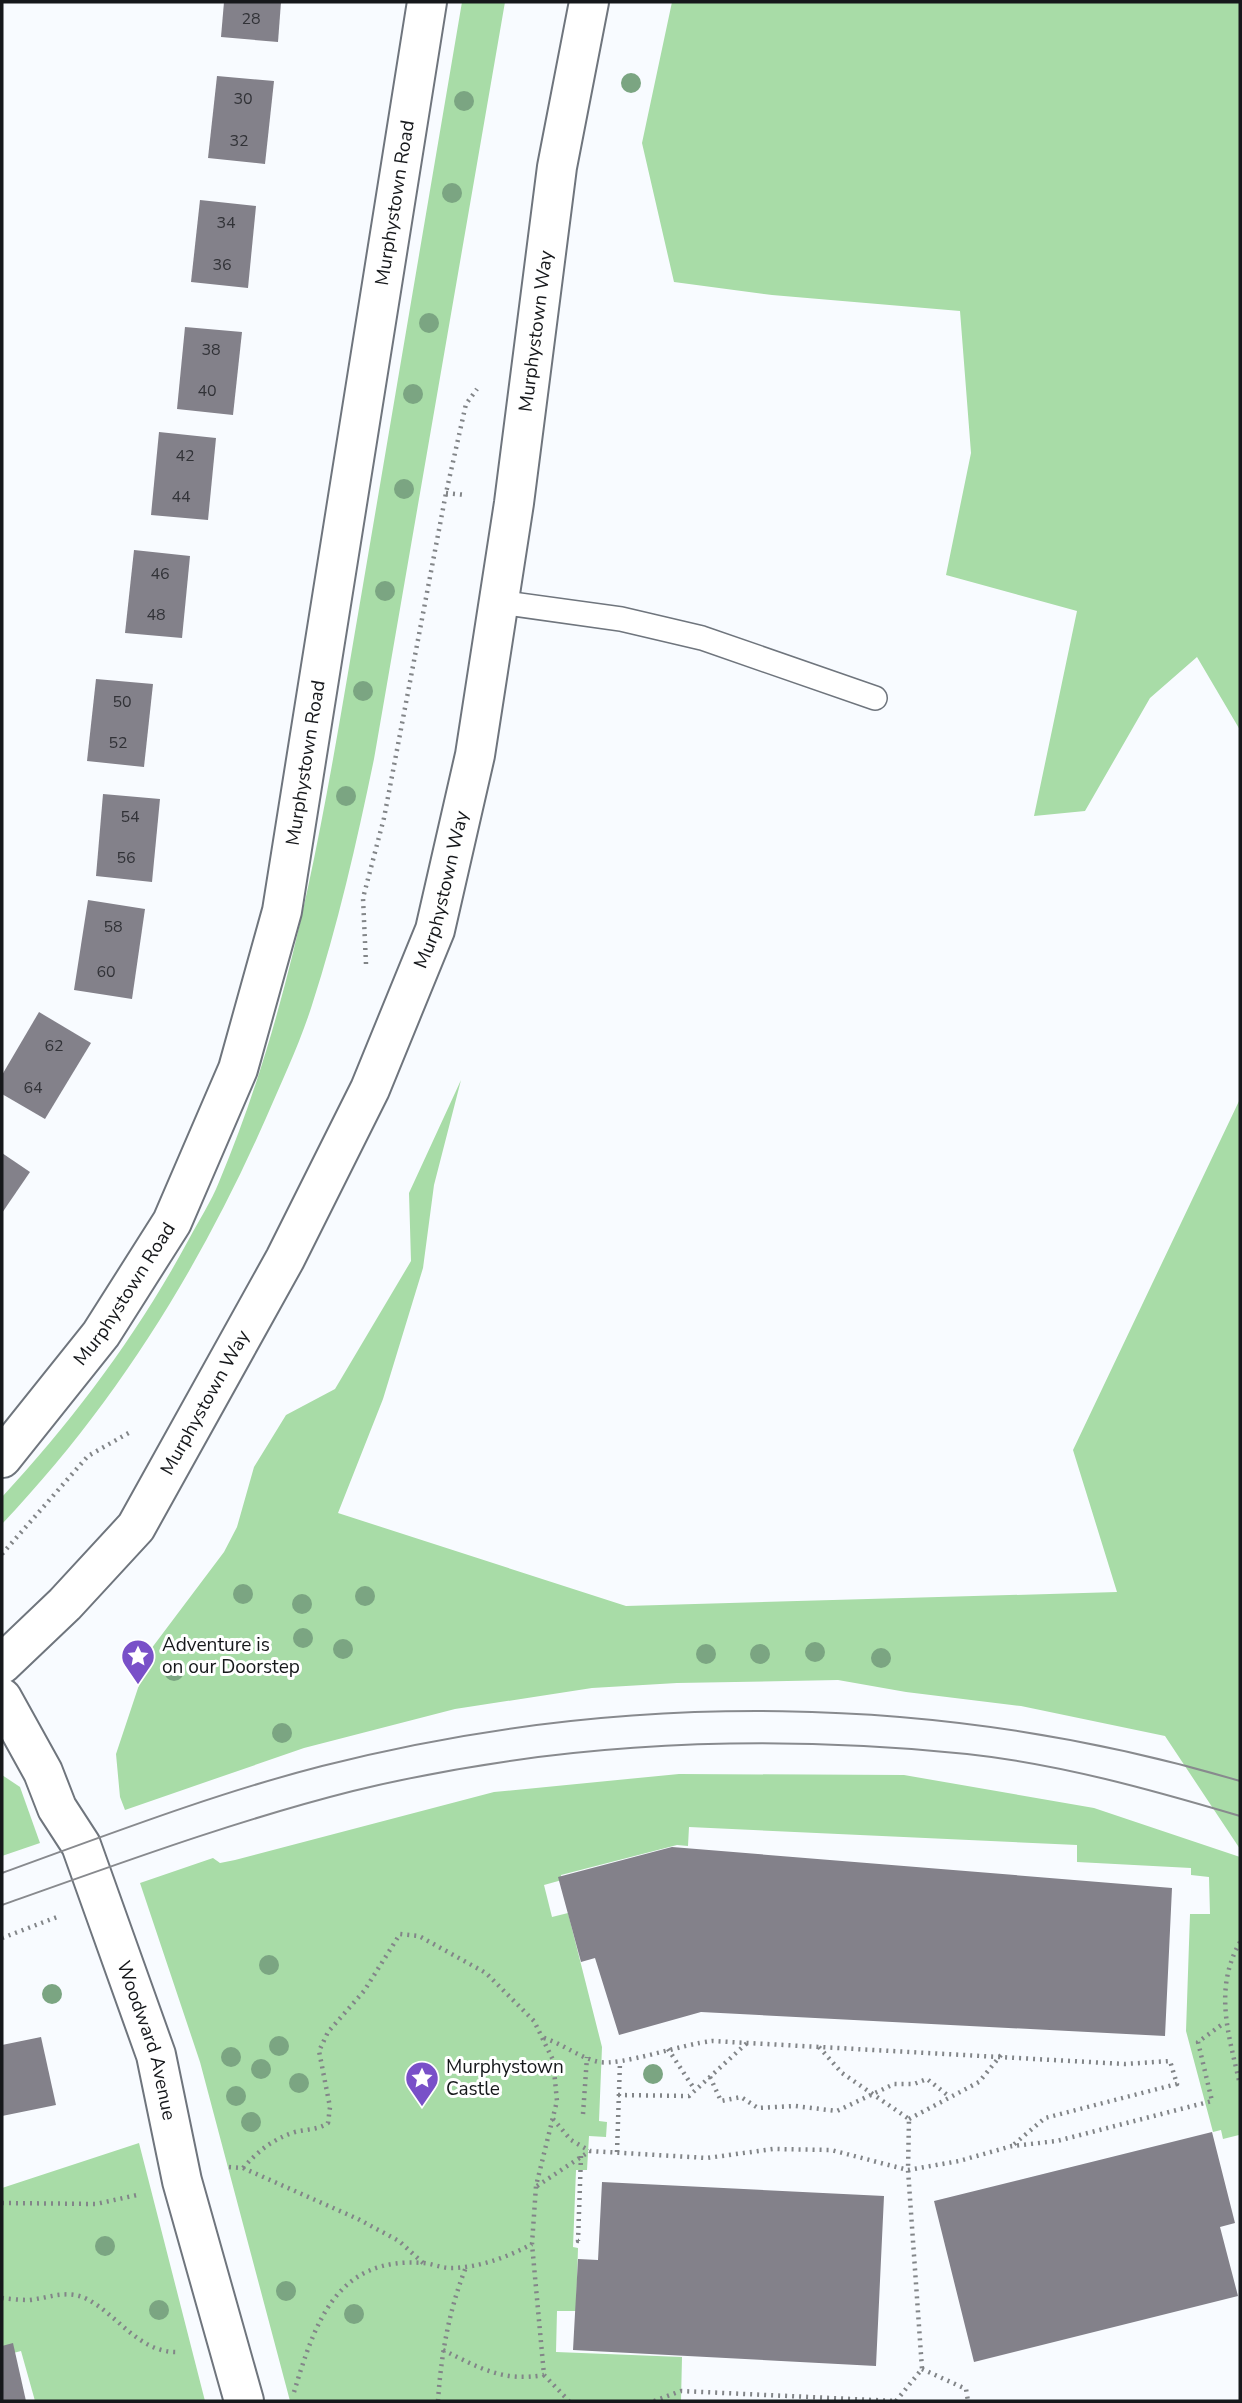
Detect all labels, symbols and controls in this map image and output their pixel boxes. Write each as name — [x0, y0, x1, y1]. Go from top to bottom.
house number: 28 — [241, 8, 261, 30]
house number: 30 — [233, 88, 253, 110]
street label: Murphystown Road — [369, 118, 421, 287]
house number: 32 — [229, 130, 249, 152]
house number: 34 — [216, 212, 236, 234]
street label: Murphystown Way — [513, 249, 559, 413]
house number: 36 — [212, 254, 232, 276]
house number: 38 — [201, 339, 221, 361]
house number: 40 — [197, 380, 217, 402]
house number: 42 — [175, 445, 195, 467]
house number: 44 — [171, 486, 191, 508]
house number: 46 — [150, 563, 170, 585]
house number: 48 — [146, 604, 166, 626]
street label: Murphystown Road — [280, 678, 332, 847]
house number: 50 — [112, 691, 132, 713]
house number: 52 — [108, 732, 128, 754]
house number: 54 — [120, 806, 140, 828]
street label: Murphystown Way — [408, 808, 475, 972]
house number: 56 — [116, 847, 136, 869]
house number: 58 — [103, 916, 123, 938]
house number: 60 — [96, 961, 116, 983]
house number: 62 — [44, 1035, 64, 1057]
house number: 64 — [23, 1077, 43, 1099]
street label: Murphystown Road — [68, 1217, 182, 1371]
street label: Murphystown Way — [154, 1325, 256, 1480]
place label: Adventure is on our Doorstep — [162, 1632, 300, 1680]
place icon: Adventure is on our Doorstep — [119, 1637, 157, 1686]
street label: Woodward Avenue — [110, 1957, 182, 2123]
place label: Murphystown Castle — [446, 2054, 564, 2102]
place icon: Murphystown Castle — [403, 2059, 441, 2108]

